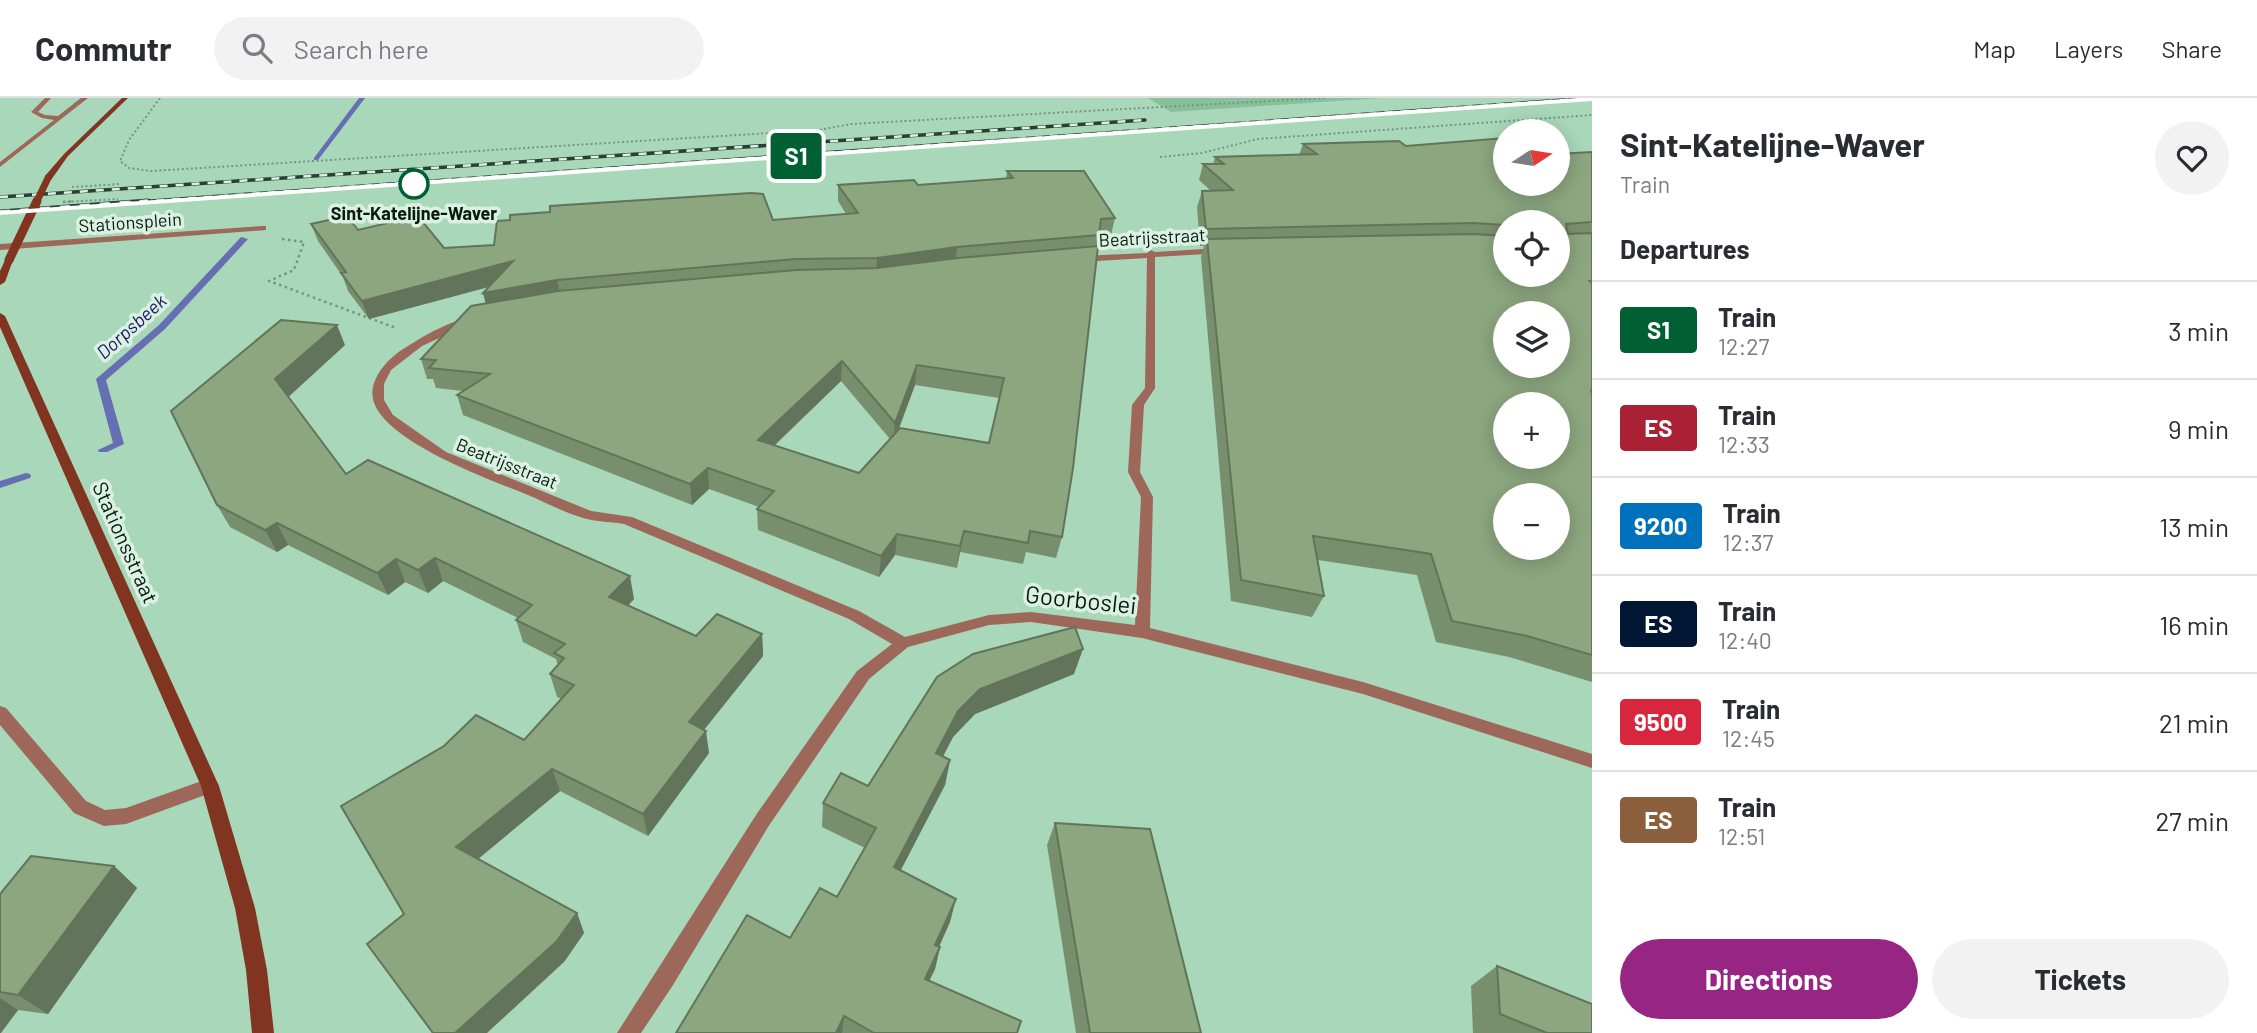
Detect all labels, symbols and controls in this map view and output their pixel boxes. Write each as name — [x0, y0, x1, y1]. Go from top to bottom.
search box — [214, 17, 704, 80]
text: Commutr — [35, 28, 172, 68]
icon: search — [238, 29, 276, 67]
text: Search here — [294, 33, 429, 64]
text: Map — [1973, 34, 2016, 63]
text: Layers — [2054, 34, 2123, 63]
text: Share — [2161, 34, 2222, 63]
north arrow — [1493, 119, 1570, 196]
map controls — [1493, 119, 1570, 560]
button: heart — [2155, 121, 2229, 195]
text: Sint-Katelijne-Waver — [1620, 124, 1925, 164]
line badge: S1 — [764, 133, 828, 179]
text: S1 — [785, 141, 807, 170]
marker: Sint-Katelijne-Waver — [399, 169, 429, 199]
text: Train — [1620, 170, 1670, 198]
place label: Sint-Katelijne-Waver — [331, 202, 497, 224]
street label: Stationsplein — [78, 207, 182, 237]
button: locate — [1493, 210, 1570, 287]
street label: Beatrijsstraat — [1098, 223, 1206, 251]
text: Departures — [1620, 233, 1750, 264]
water label: Dorpsbeek — [91, 288, 171, 363]
button: layers — [1493, 301, 1570, 378]
text: Train — [1718, 301, 1776, 332]
text: S1 — [1647, 315, 1670, 344]
text: 3 min — [2168, 315, 2229, 346]
text: 12:27 — [1718, 332, 1769, 360]
button: + — [1493, 392, 1570, 469]
text: Train — [1718, 399, 1776, 430]
text: ES — [1644, 413, 1673, 442]
text: 9 min — [2168, 413, 2229, 444]
text: 12:33 — [1718, 430, 1770, 458]
street label: Beatrijsstraat — [453, 433, 561, 493]
street label: Stationsstraat — [88, 477, 164, 607]
button: − — [1493, 483, 1570, 560]
text: Train — [1723, 497, 1781, 528]
text: 9200 — [1634, 511, 1688, 540]
text: 13 min — [2159, 511, 2229, 542]
text: 12:37 — [1723, 528, 1773, 556]
street label: Goorboslei — [1024, 579, 1138, 619]
text: Train — [1718, 595, 1776, 626]
text: ES — [1644, 609, 1673, 638]
text: 16 min — [2159, 609, 2229, 640]
text: 12:40 — [1718, 626, 1772, 654]
text: Train — [1722, 693, 1780, 724]
text: 9500 — [1634, 707, 1687, 736]
text: 21 min — [2159, 707, 2229, 738]
text: 12:45 — [1722, 724, 1775, 752]
text: Train — [1718, 791, 1776, 822]
text: ES — [1644, 805, 1673, 834]
text: 27 min — [2155, 805, 2229, 836]
text: 12:51 — [1718, 822, 1765, 850]
button: Directions — [1620, 939, 1918, 1019]
button: Tickets — [1932, 939, 2229, 1019]

